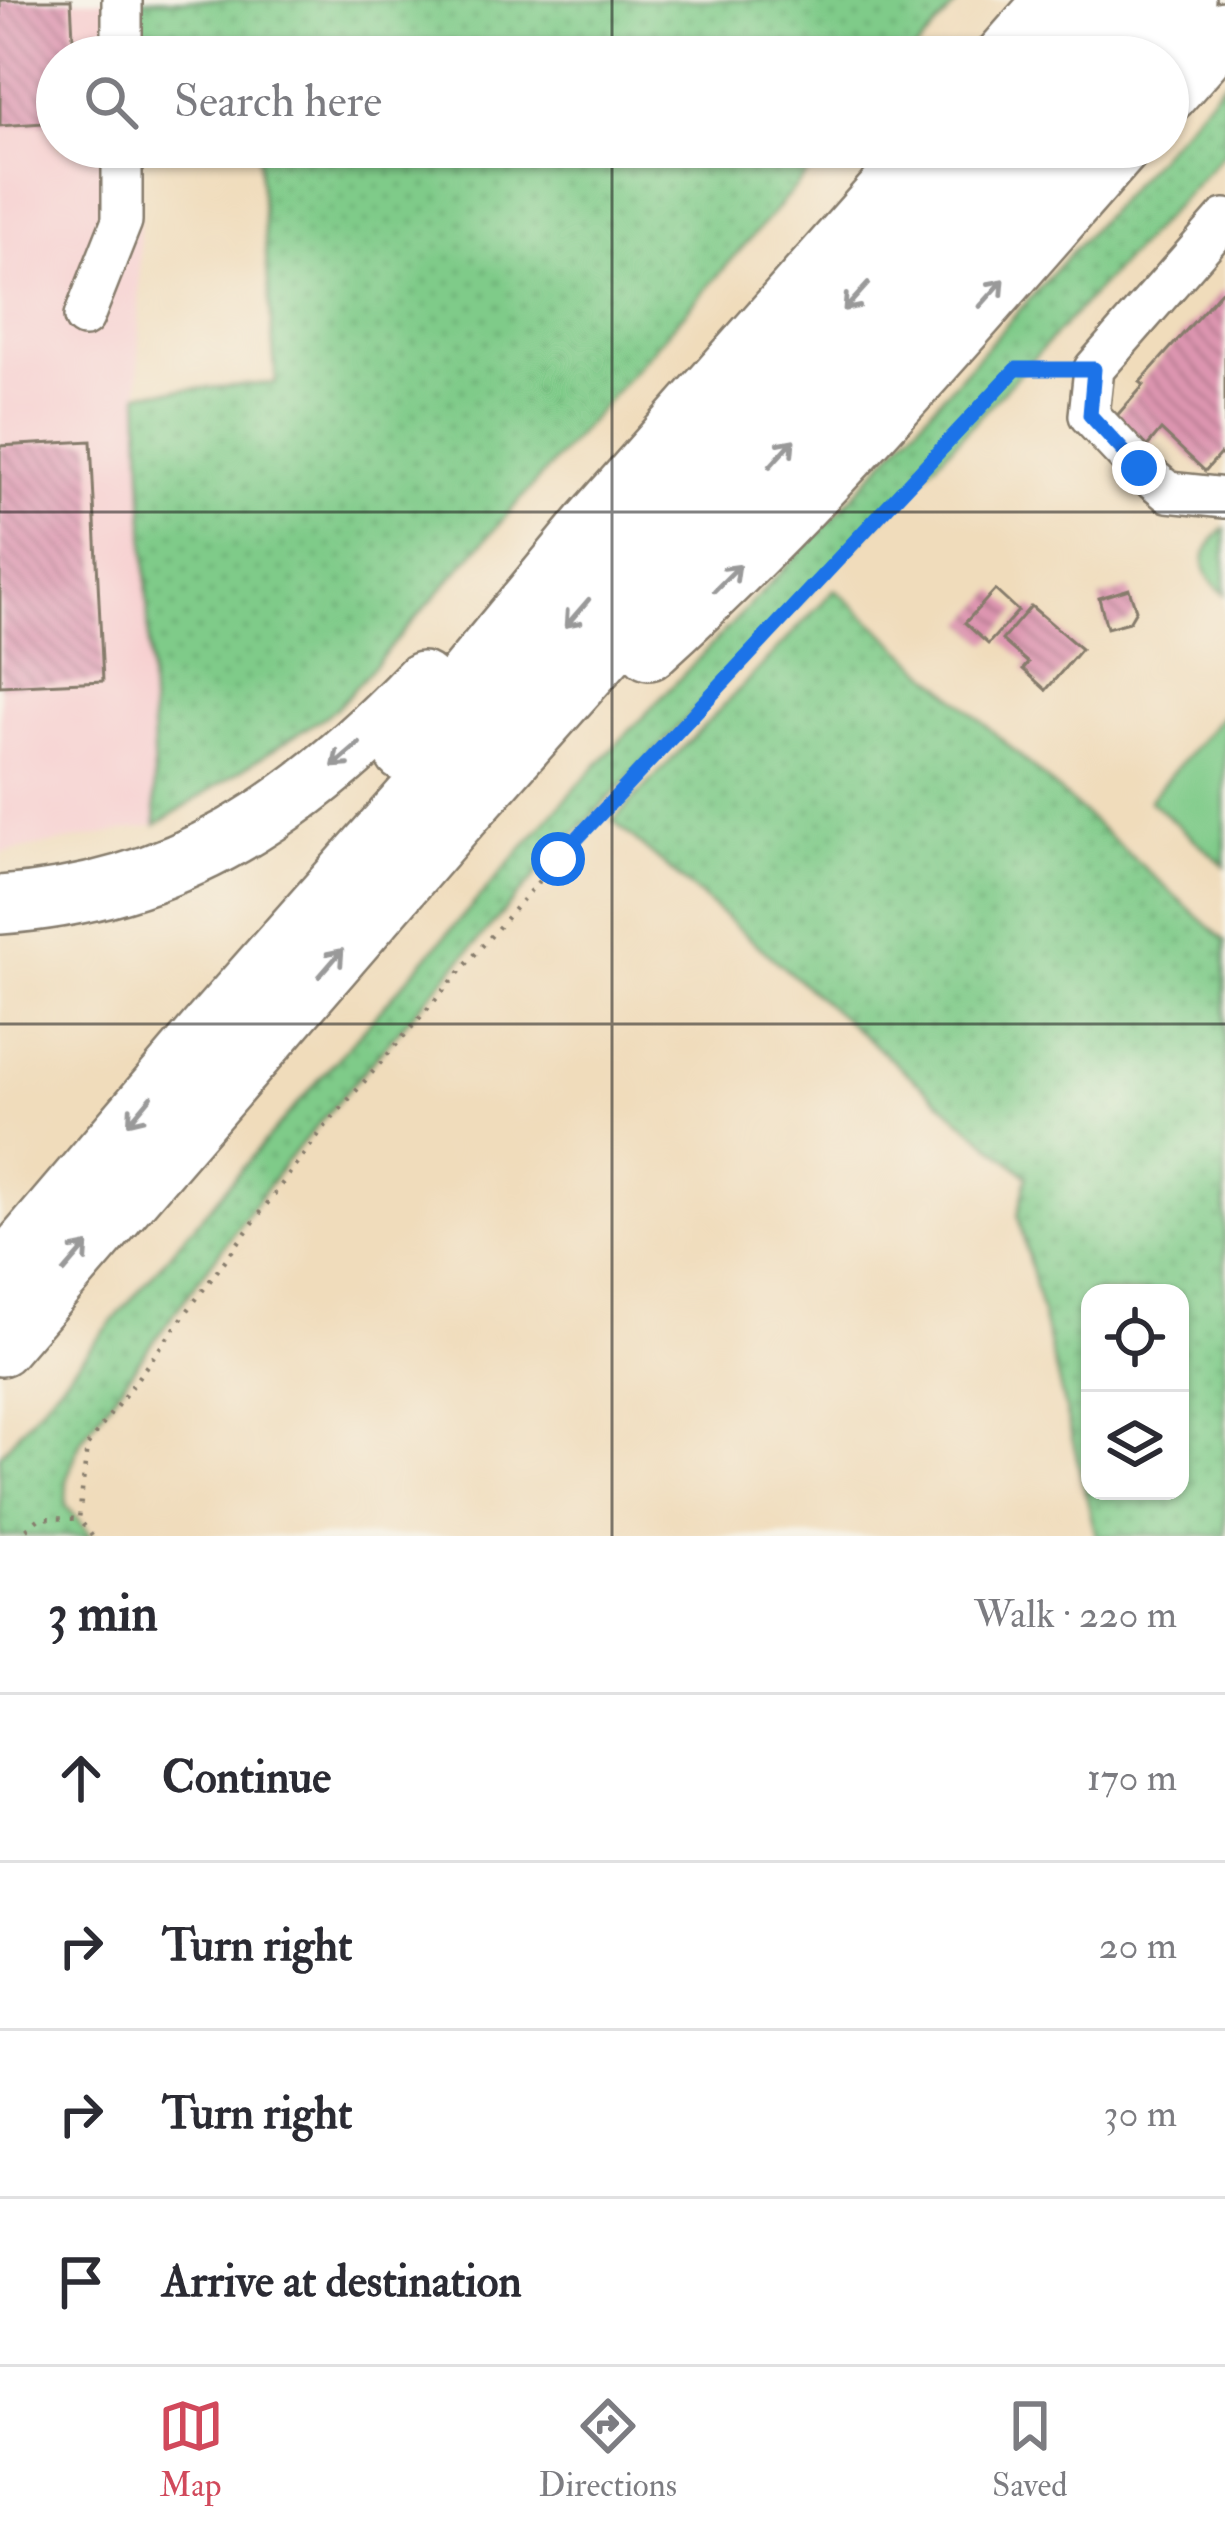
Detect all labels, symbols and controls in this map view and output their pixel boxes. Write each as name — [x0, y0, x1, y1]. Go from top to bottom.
search box — [36, 36, 1189, 168]
icon: search — [78, 69, 144, 135]
text: Search here — [174, 74, 382, 130]
one-way arrow — [978, 278, 1005, 308]
one-way arrow — [843, 282, 870, 312]
one-way arrow — [768, 439, 795, 469]
route end — [1112, 441, 1166, 495]
one-way arrow — [712, 564, 741, 593]
one-way arrow — [564, 597, 591, 627]
one-way arrow — [331, 741, 362, 768]
route start — [531, 832, 585, 886]
one-way arrow — [317, 948, 344, 979]
one-way arrow — [127, 1094, 155, 1125]
one-way arrow — [62, 1243, 90, 1274]
map controls — [1081, 1284, 1189, 1500]
button: locate — [1081, 1284, 1189, 1392]
button: layers — [1081, 1392, 1189, 1500]
text: 3 min — [48, 1582, 158, 1646]
text: Walk · 220 m — [974, 1590, 1177, 1639]
icon: ahead — [48, 1745, 114, 1811]
text: Continue — [162, 1750, 331, 1806]
text: 170 m — [1087, 1753, 1177, 1802]
icon: right — [48, 1913, 114, 1979]
text: Turn right — [162, 1918, 352, 1974]
text: 20 m — [1099, 1921, 1177, 1970]
icon: right — [48, 2081, 114, 2147]
text: Turn right — [162, 2086, 352, 2142]
text: 30 m — [1104, 2089, 1177, 2138]
icon: arrive — [48, 2249, 114, 2315]
text: Arrive at destination — [162, 2254, 522, 2310]
tab: Map — [158, 2393, 224, 2506]
tab: Directions — [539, 2393, 677, 2506]
tab: Saved — [992, 2393, 1067, 2506]

